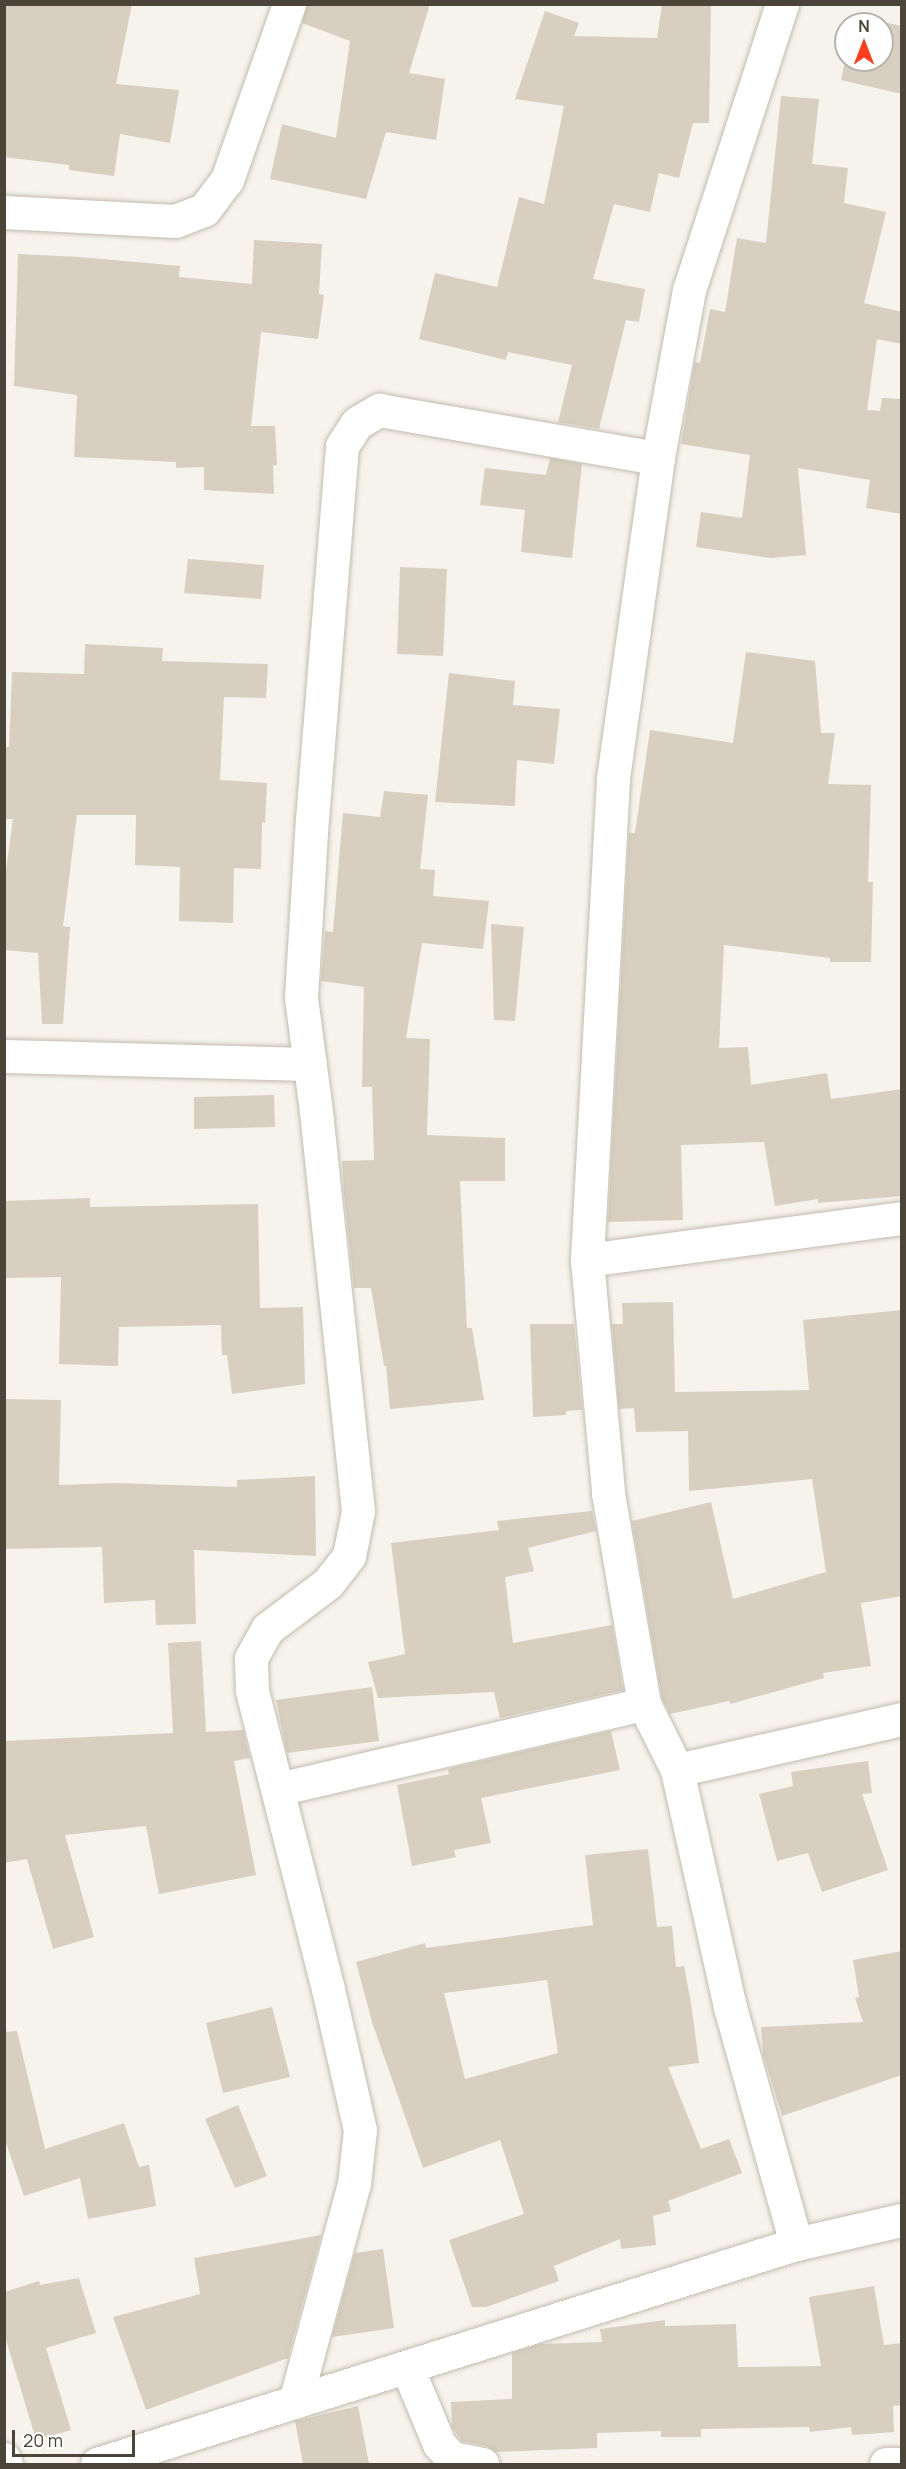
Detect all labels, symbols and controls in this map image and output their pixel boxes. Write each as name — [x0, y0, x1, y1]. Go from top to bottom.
north arrow — [834, 12, 894, 72]
text: N — [858, 15, 870, 37]
scale bar — [15, 2418, 138, 2456]
text: 20 m — [23, 2428, 63, 2452]

